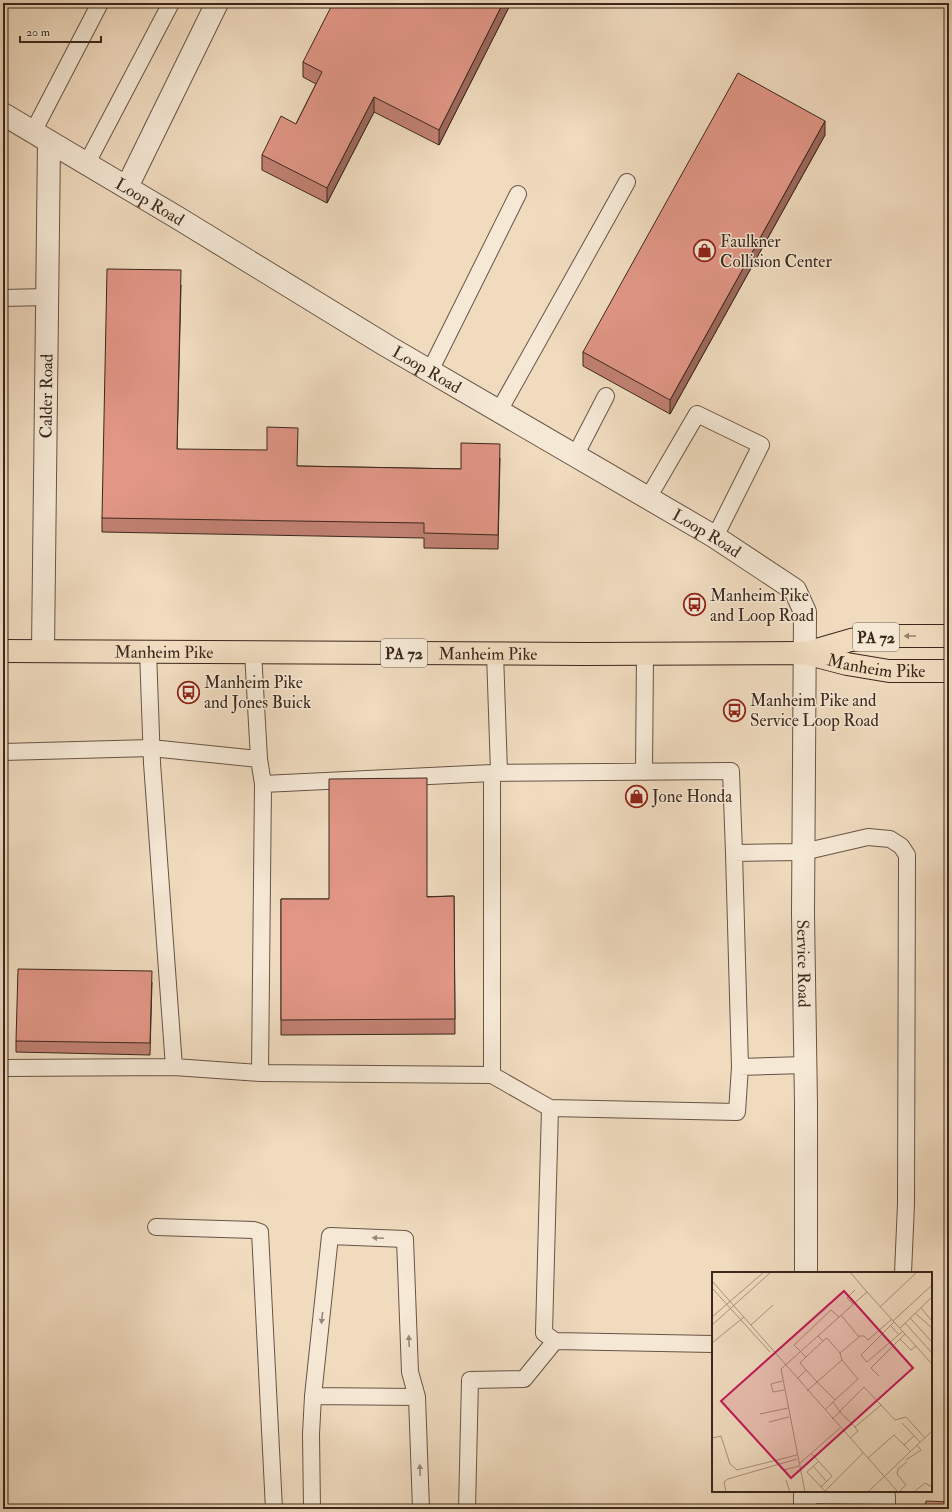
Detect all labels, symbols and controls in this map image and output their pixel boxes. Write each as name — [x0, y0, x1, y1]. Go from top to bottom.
scale bar — [20, 18, 101, 44]
text: 20 m — [26, 25, 51, 40]
street label: Loop Road — [111, 173, 189, 231]
place label: Faulkner Collision Center — [720, 231, 832, 272]
shop icon: Faulkner Collision Center — [691, 238, 717, 264]
street label: Loop Road — [388, 341, 466, 398]
street label: Calder Road — [36, 353, 58, 438]
street label: Loop Road — [668, 504, 745, 563]
place label: Manheim Pike and Loop Road — [710, 585, 815, 627]
bus stop icon: Manheim Pike and Loop Road — [682, 592, 708, 618]
road number: PA 72 — [853, 623, 899, 651]
one-way arrow — [903, 633, 916, 639]
road number: PA 72 — [381, 639, 427, 667]
street label: Manheim Pike — [114, 642, 213, 663]
street label: Manheim Pike — [438, 643, 537, 665]
street label: Manheim Pike — [825, 649, 925, 682]
place label: Manheim Pike and Jones Buick — [204, 672, 311, 714]
bus stop icon: Manheim Pike and Jones Buick — [176, 679, 202, 705]
place label: Manheim Pike and Service Loop Road — [750, 690, 879, 732]
bus stop icon: Manheim Pike and Service Loop Road — [721, 697, 747, 723]
shop icon: Jone Honda — [624, 783, 650, 809]
place label: Jone Honda — [651, 786, 733, 808]
street label: Service Road — [792, 919, 814, 1008]
one-way arrow — [372, 1234, 384, 1241]
inset map — [712, 1272, 932, 1492]
one-way arrow — [318, 1312, 325, 1324]
one-way arrow — [406, 1335, 413, 1347]
one-way arrow — [416, 1464, 423, 1476]

